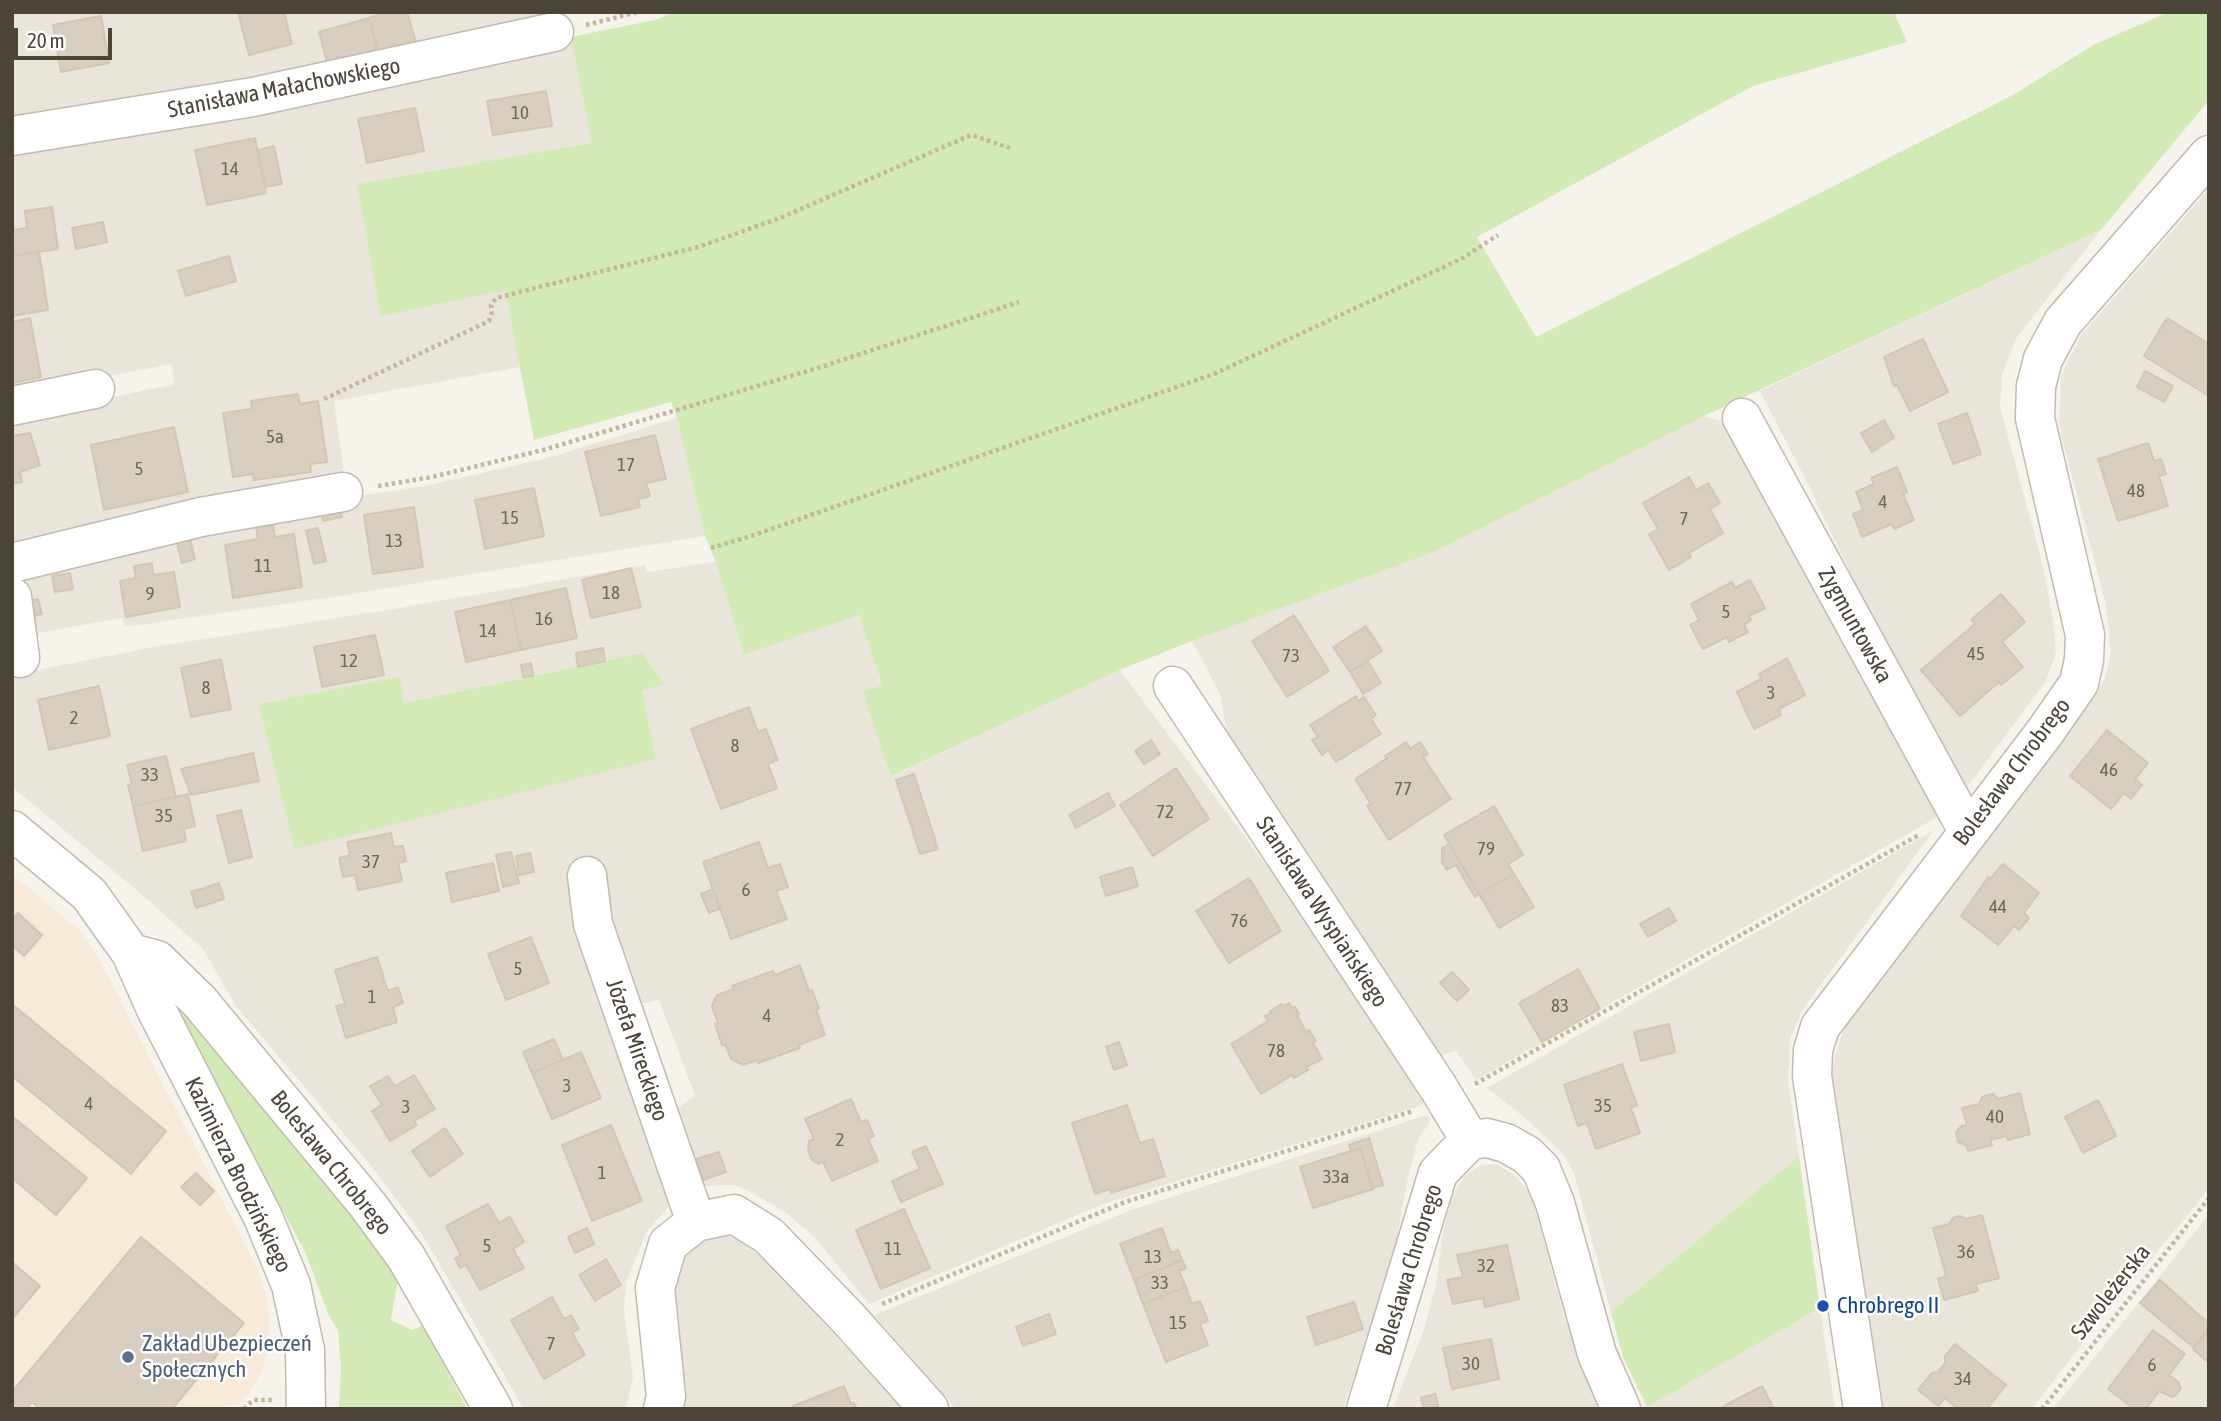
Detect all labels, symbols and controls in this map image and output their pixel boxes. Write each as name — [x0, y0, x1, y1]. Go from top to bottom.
scale bar — [18, 14, 116, 58]
text: 20 m — [27, 28, 65, 52]
street label: Stanisława Małachowskiego — [165, 52, 403, 124]
house number: 10 — [511, 102, 529, 124]
house number: 14 — [221, 158, 239, 180]
house number: 5a — [266, 426, 284, 448]
house number: 17 — [617, 454, 635, 476]
house number: 5 — [135, 458, 143, 480]
house number: 48 — [2127, 480, 2145, 502]
house number: 4 — [1879, 491, 1887, 513]
house number: 15 — [501, 507, 519, 529]
house number: 7 — [1680, 508, 1688, 530]
house number: 13 — [385, 530, 403, 552]
house number: 11 — [254, 555, 272, 577]
street label: Zygmuntowska — [1812, 562, 1898, 688]
house number: 18 — [602, 582, 620, 604]
house number: 9 — [146, 583, 154, 605]
house number: 5 — [1722, 601, 1730, 623]
house number: 16 — [535, 608, 553, 630]
house number: 14 — [479, 620, 497, 642]
house number: 45 — [1967, 643, 1985, 665]
house number: 73 — [1282, 645, 1300, 667]
house number: 12 — [340, 650, 358, 672]
house number: 8 — [202, 677, 210, 699]
house number: 3 — [1767, 682, 1775, 704]
street label: Bolesława Chrobrego — [1947, 693, 2077, 851]
house number: 2 — [70, 707, 78, 729]
house number: 8 — [731, 735, 739, 757]
house number: 46 — [2100, 759, 2118, 781]
house number: 33 — [141, 764, 159, 786]
house number: 77 — [1394, 778, 1412, 800]
house number: 72 — [1156, 801, 1174, 823]
house number: 35 — [155, 805, 173, 827]
street label: Stanisława Wyspiańskiego — [1250, 812, 1394, 1012]
house number: 79 — [1477, 838, 1495, 860]
house number: 37 — [362, 851, 380, 873]
house number: 6 — [742, 879, 750, 901]
house number: 44 — [1989, 896, 2007, 918]
house number: 76 — [1230, 910, 1248, 932]
house number: 5 — [514, 958, 522, 980]
street label: Józefa Mireckiego — [600, 975, 674, 1125]
house number: 1 — [368, 986, 376, 1008]
house number: 83 — [1551, 995, 1569, 1017]
house number: 4 — [763, 1005, 771, 1027]
house number: 78 — [1267, 1040, 1285, 1062]
street label: Kazimierza Brodzińskiego — [179, 1073, 297, 1277]
house number: 3 — [563, 1075, 571, 1097]
street label: Bolesława Chrobrego — [264, 1085, 398, 1241]
house number: 4 — [85, 1093, 93, 1115]
house number: 35 — [1594, 1095, 1612, 1117]
house number: 3 — [402, 1096, 410, 1118]
house number: 40 — [1986, 1106, 2004, 1128]
house number: 2 — [836, 1129, 844, 1151]
house number: 1 — [598, 1162, 606, 1184]
house number: 33a — [1323, 1166, 1349, 1188]
street label: Bolesława Chrobrego — [1370, 1181, 1448, 1359]
house number: 5 — [483, 1235, 491, 1257]
house number: 11 — [884, 1238, 902, 1260]
street label: Szwoleżerska — [2065, 1239, 2157, 1345]
house number: 36 — [1957, 1241, 1975, 1263]
house number: 13 — [1144, 1246, 1162, 1268]
house number: 32 — [1477, 1255, 1495, 1277]
house number: 33 — [1151, 1272, 1169, 1294]
place label: Chrobrego II — [1837, 1292, 1939, 1320]
marker: Chrobrego II — [1815, 1298, 1831, 1314]
house number: 15 — [1169, 1312, 1187, 1334]
place label: Zakład Ubezpieczeń Społecznych — [142, 1330, 312, 1384]
house number: 7 — [547, 1333, 555, 1355]
marker: Zakład Ubezpieczeń Społecznych — [120, 1349, 136, 1365]
house number: 30 — [1462, 1353, 1480, 1375]
house number: 6 — [2148, 1354, 2156, 1376]
house number: 34 — [1954, 1368, 1972, 1390]

